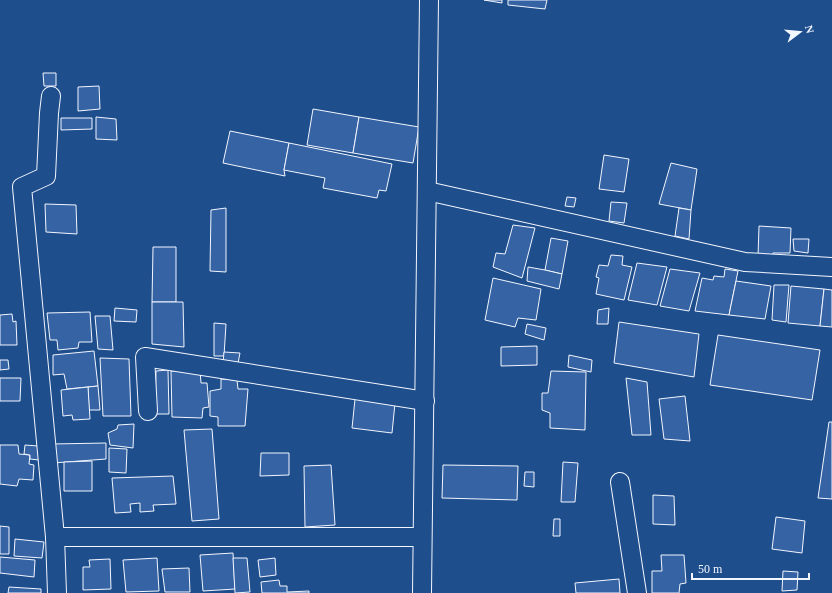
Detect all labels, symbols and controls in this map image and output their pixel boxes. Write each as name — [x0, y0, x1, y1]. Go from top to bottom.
north arrow — [780, 12, 820, 52]
text: N — [803, 24, 816, 35]
scale bar — [692, 555, 809, 581]
text: 50 m — [698, 562, 723, 576]

